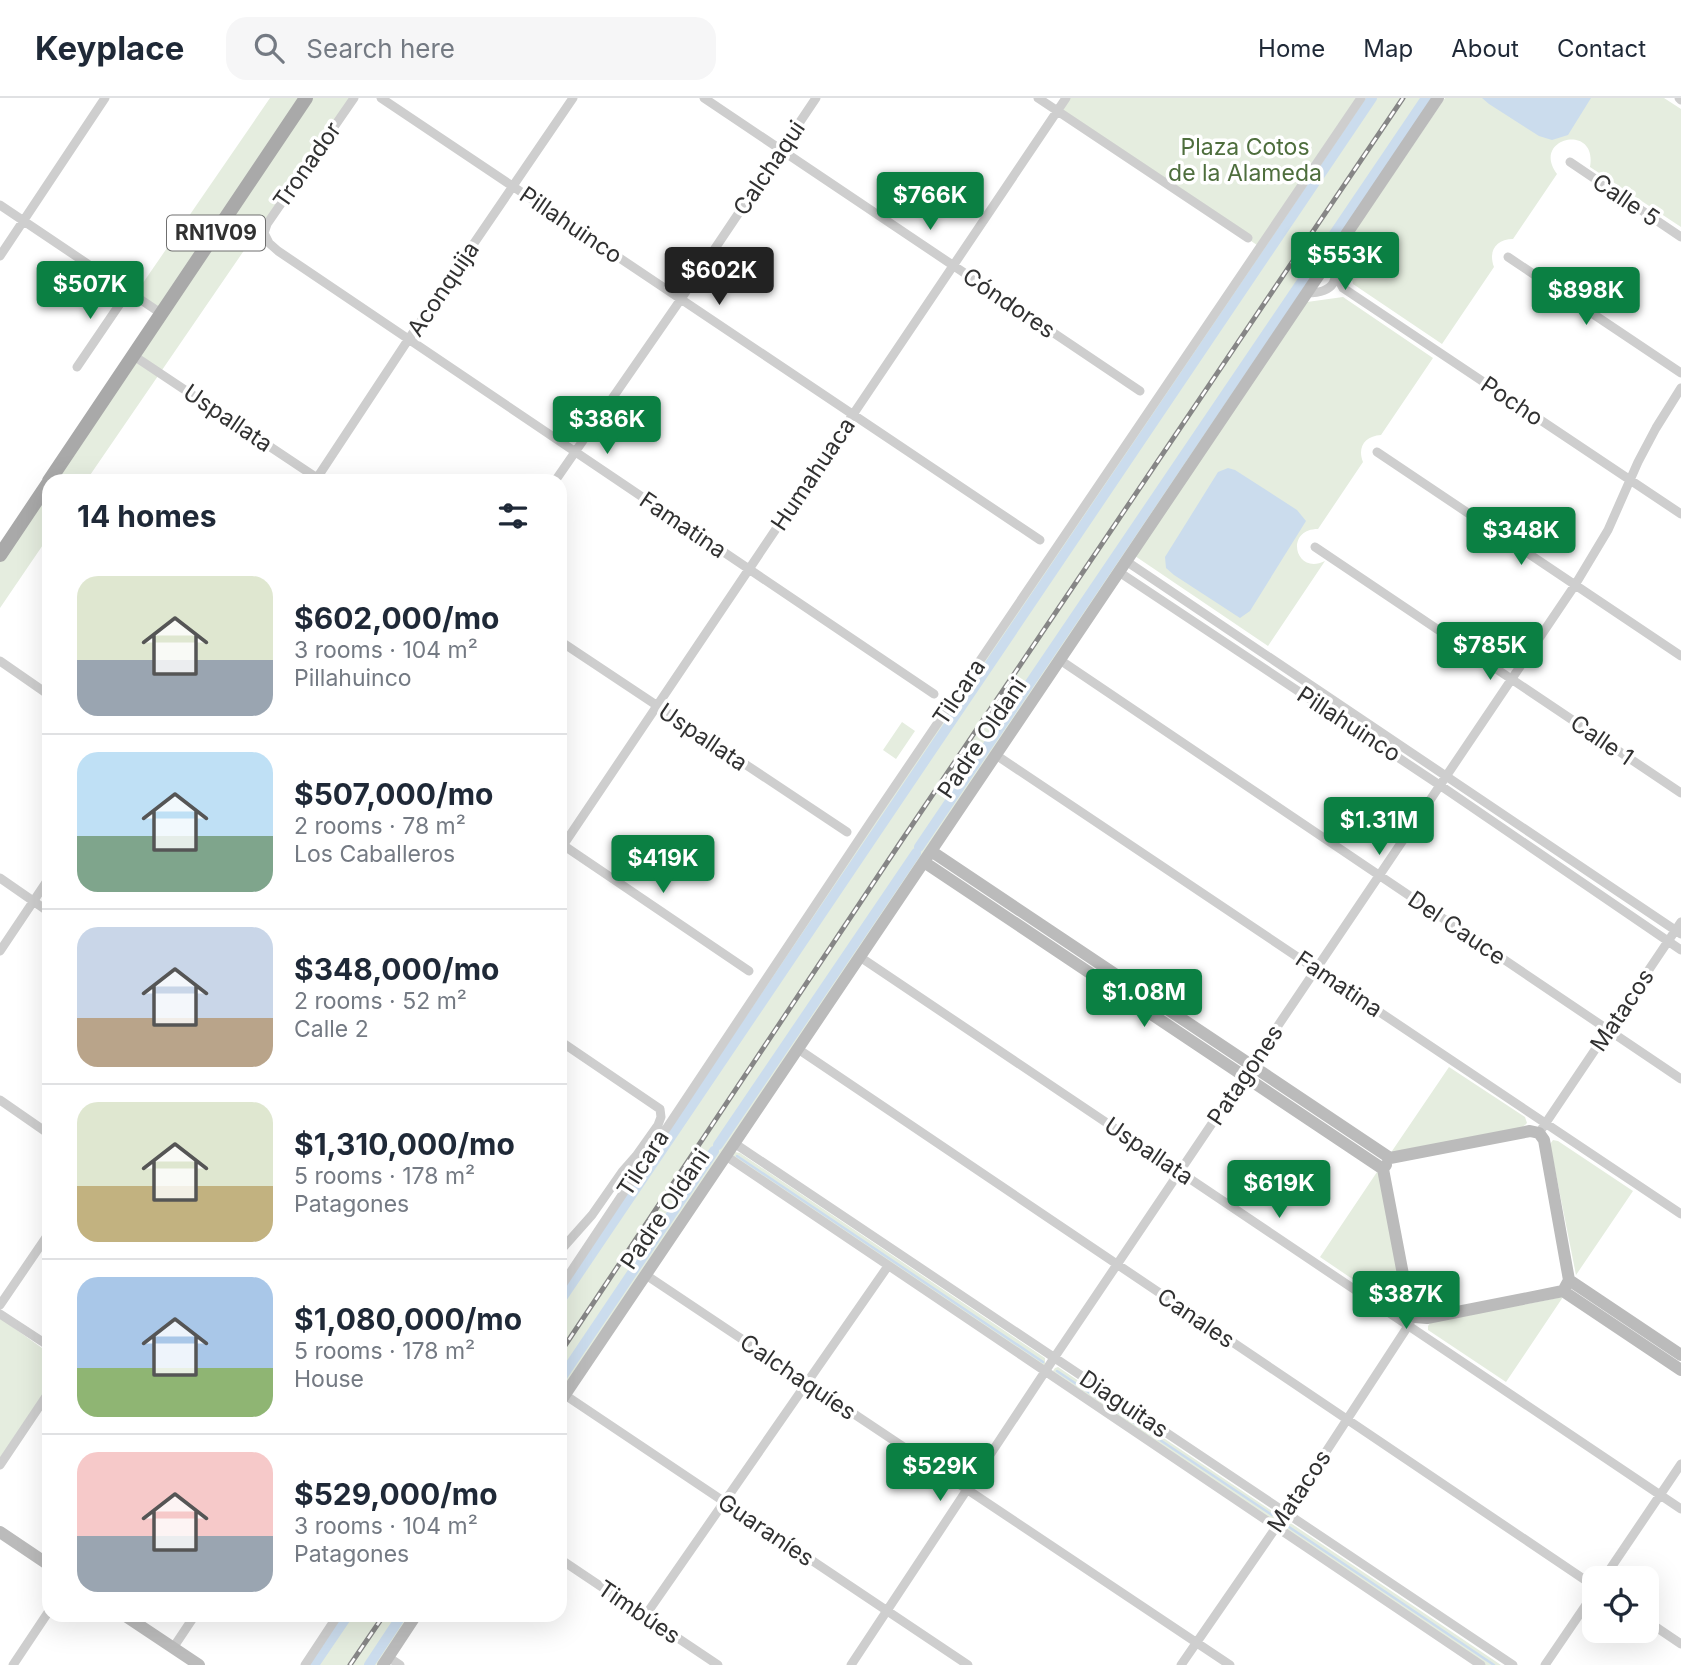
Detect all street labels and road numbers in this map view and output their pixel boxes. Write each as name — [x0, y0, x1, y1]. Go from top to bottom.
street label: Calchaqui — [727, 115, 811, 221]
street label: Tronador — [267, 116, 347, 213]
street label: Calle 5 — [1587, 168, 1665, 232]
street label: Pillahuinco — [514, 181, 628, 269]
road number: RN1V09 — [167, 216, 265, 250]
street label: Aconquija — [401, 236, 485, 342]
street label: Cóndores — [957, 262, 1061, 344]
street label: Pocho — [1476, 370, 1548, 432]
street label: Uspallata — [178, 378, 278, 458]
street label: Humahuaca — [765, 412, 861, 536]
street label: Famatina — [634, 486, 732, 564]
street label: Tilcara — [927, 654, 991, 730]
street label: Padre Oldani — [931, 672, 1033, 804]
street label: Pillahuinco — [1292, 680, 1406, 768]
street label: Uspallata — [653, 697, 753, 777]
street label: Calle 1 — [1565, 709, 1639, 771]
street label: Del Cauce — [1403, 885, 1511, 971]
street label: Famatina — [1290, 945, 1388, 1023]
street label: Matacos — [1584, 963, 1660, 1057]
street label: Patagones — [1201, 1019, 1289, 1131]
street label: Uspallata — [1099, 1111, 1199, 1191]
street label: Tilcara — [611, 1124, 675, 1202]
street label: Padre Oldani — [614, 1143, 716, 1275]
street label: Canales — [1152, 1282, 1240, 1354]
street label: Calchaquíes — [735, 1328, 861, 1426]
street label: Diaguitas — [1074, 1364, 1174, 1444]
street label: Matacos — [1261, 1444, 1337, 1538]
street label: Guaraníes — [713, 1488, 819, 1572]
street label: Timbúes — [592, 1574, 686, 1650]

